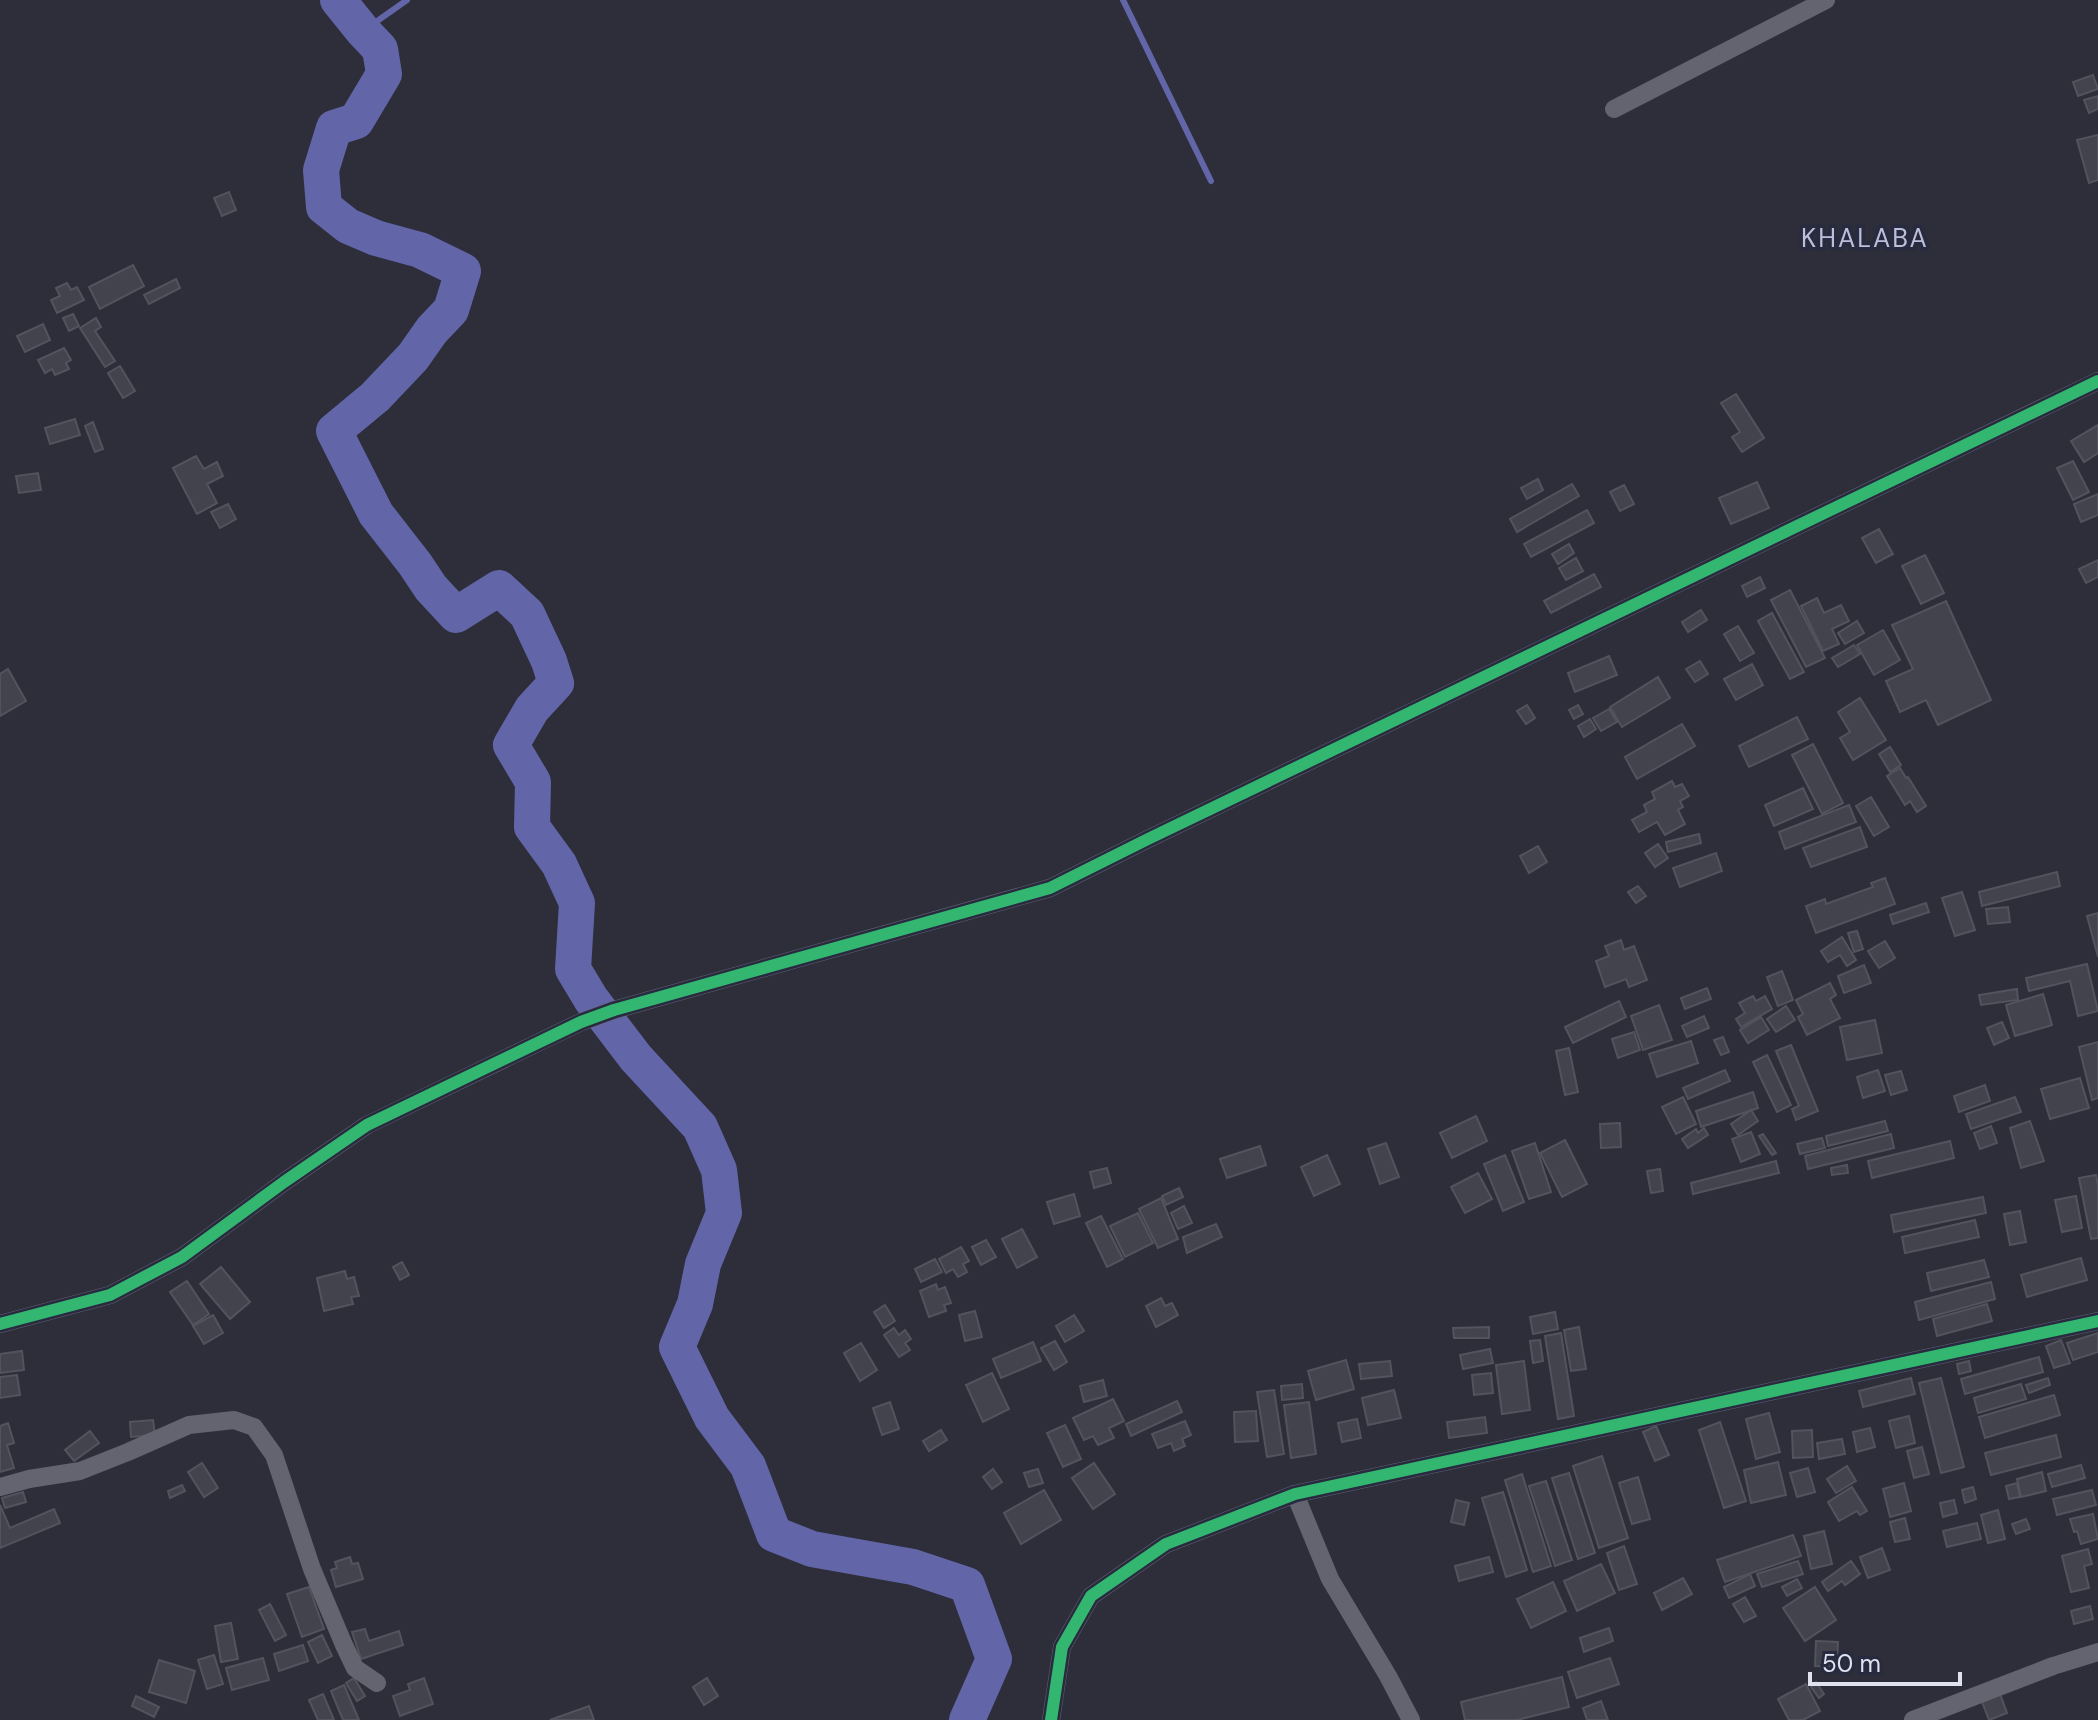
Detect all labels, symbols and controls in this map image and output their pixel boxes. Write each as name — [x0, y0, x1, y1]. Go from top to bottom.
district label: KHALABA — [1801, 221, 1929, 255]
scale bar — [1810, 1636, 1960, 1686]
text: 50 m — [1822, 1648, 1881, 1679]

